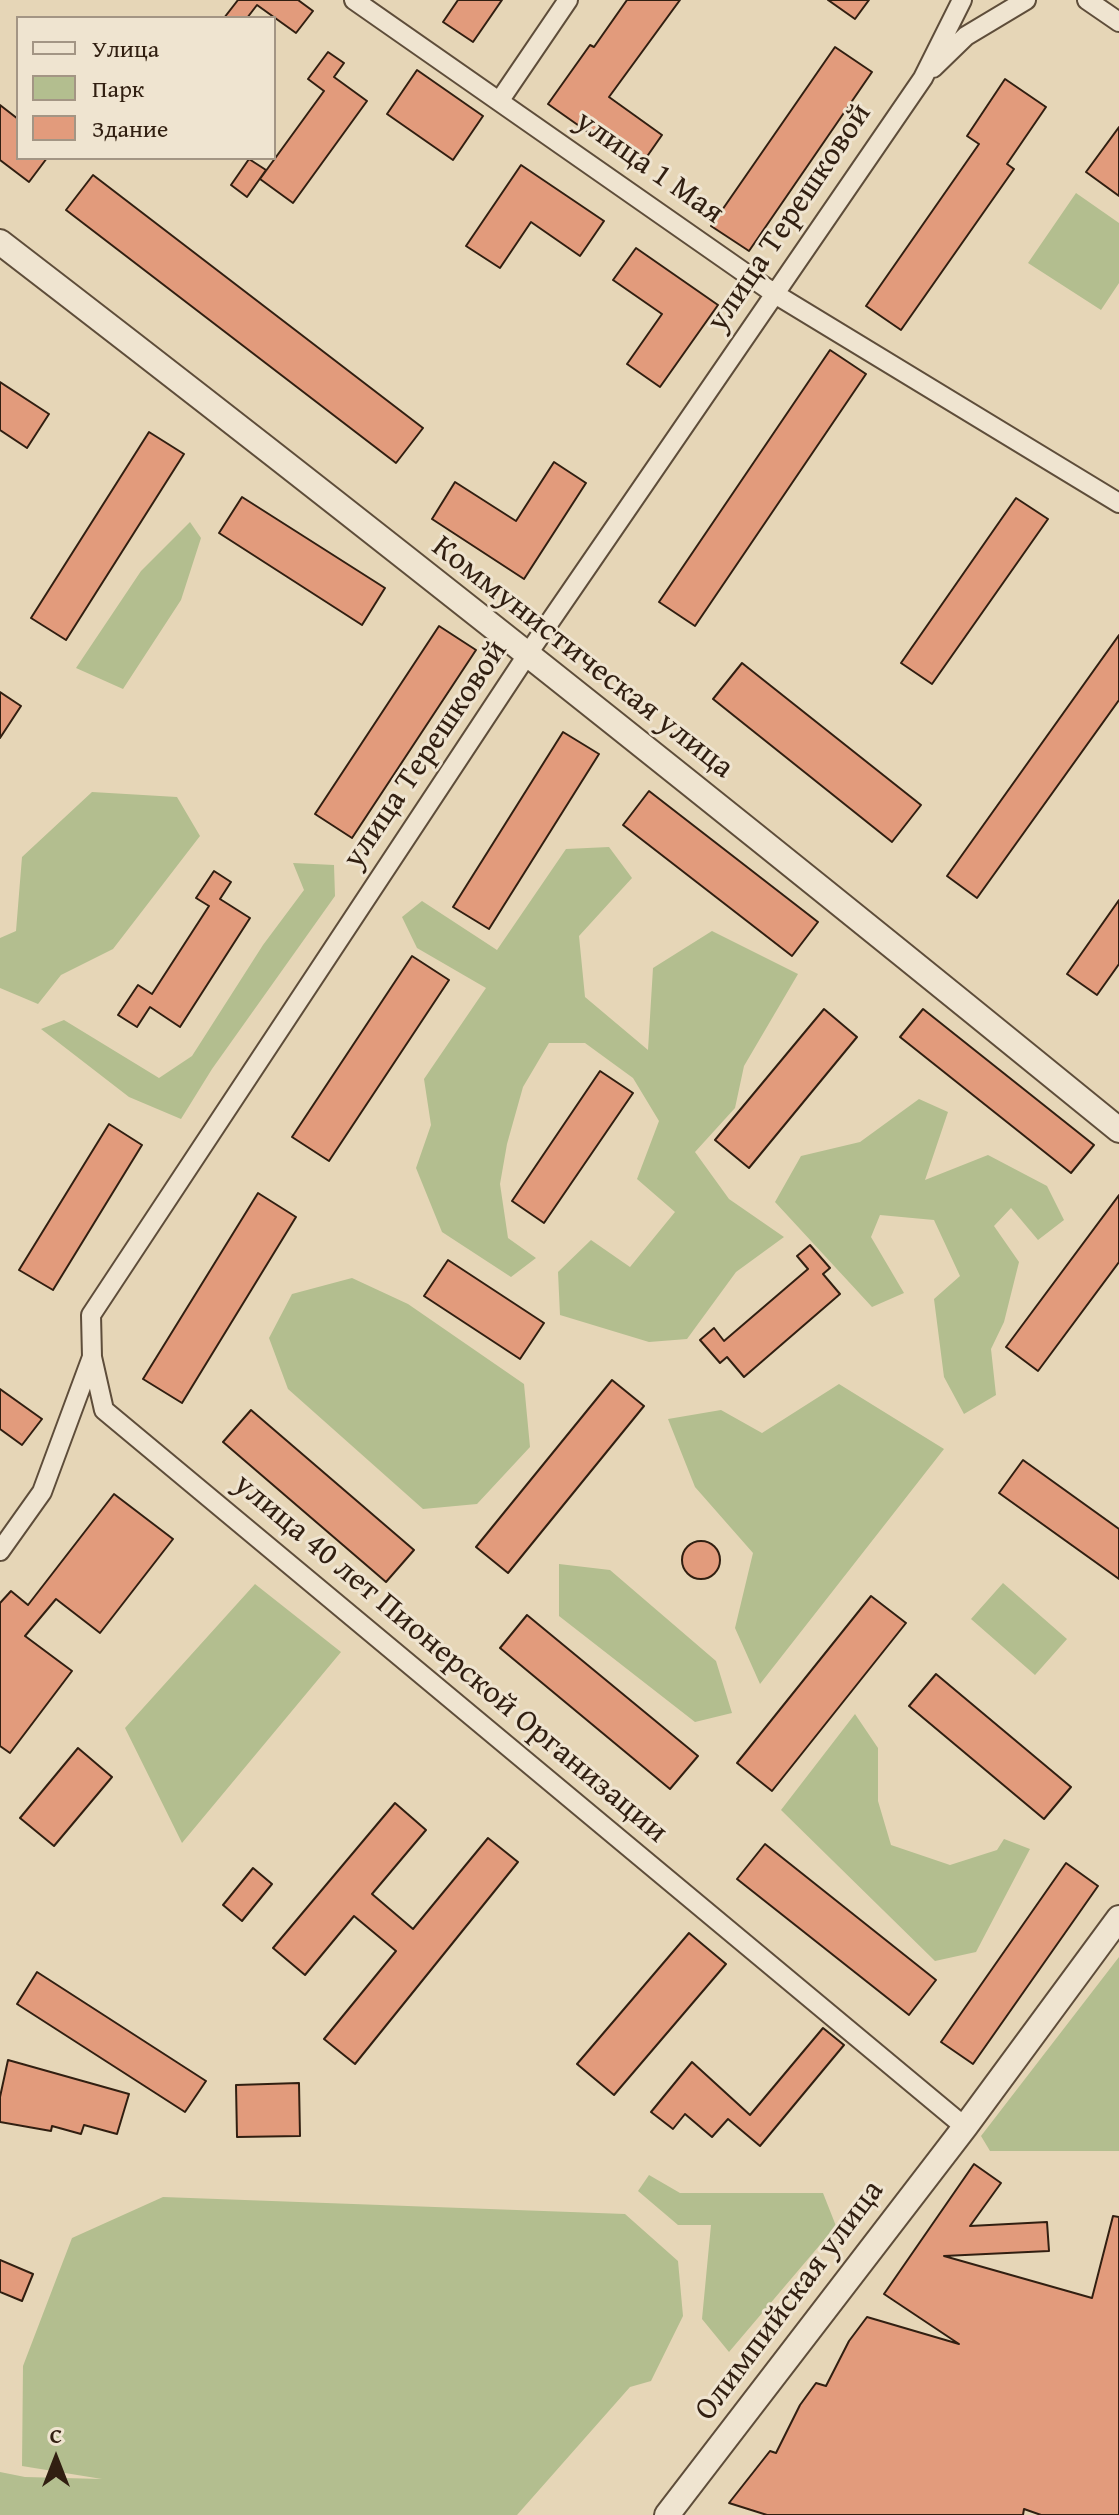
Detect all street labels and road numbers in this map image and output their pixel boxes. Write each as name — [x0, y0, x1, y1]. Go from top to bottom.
street label: улица Терешковой — [699, 97, 881, 339]
street label: улица 1 Мая — [567, 103, 731, 233]
street label: Коммунистическая улица — [424, 528, 740, 788]
street label: улица Терешковой — [335, 634, 517, 876]
street label: улица 40 лет Пионерской Организации — [225, 1466, 675, 1852]
street label: Олимпийская улица — [687, 2173, 893, 2429]

